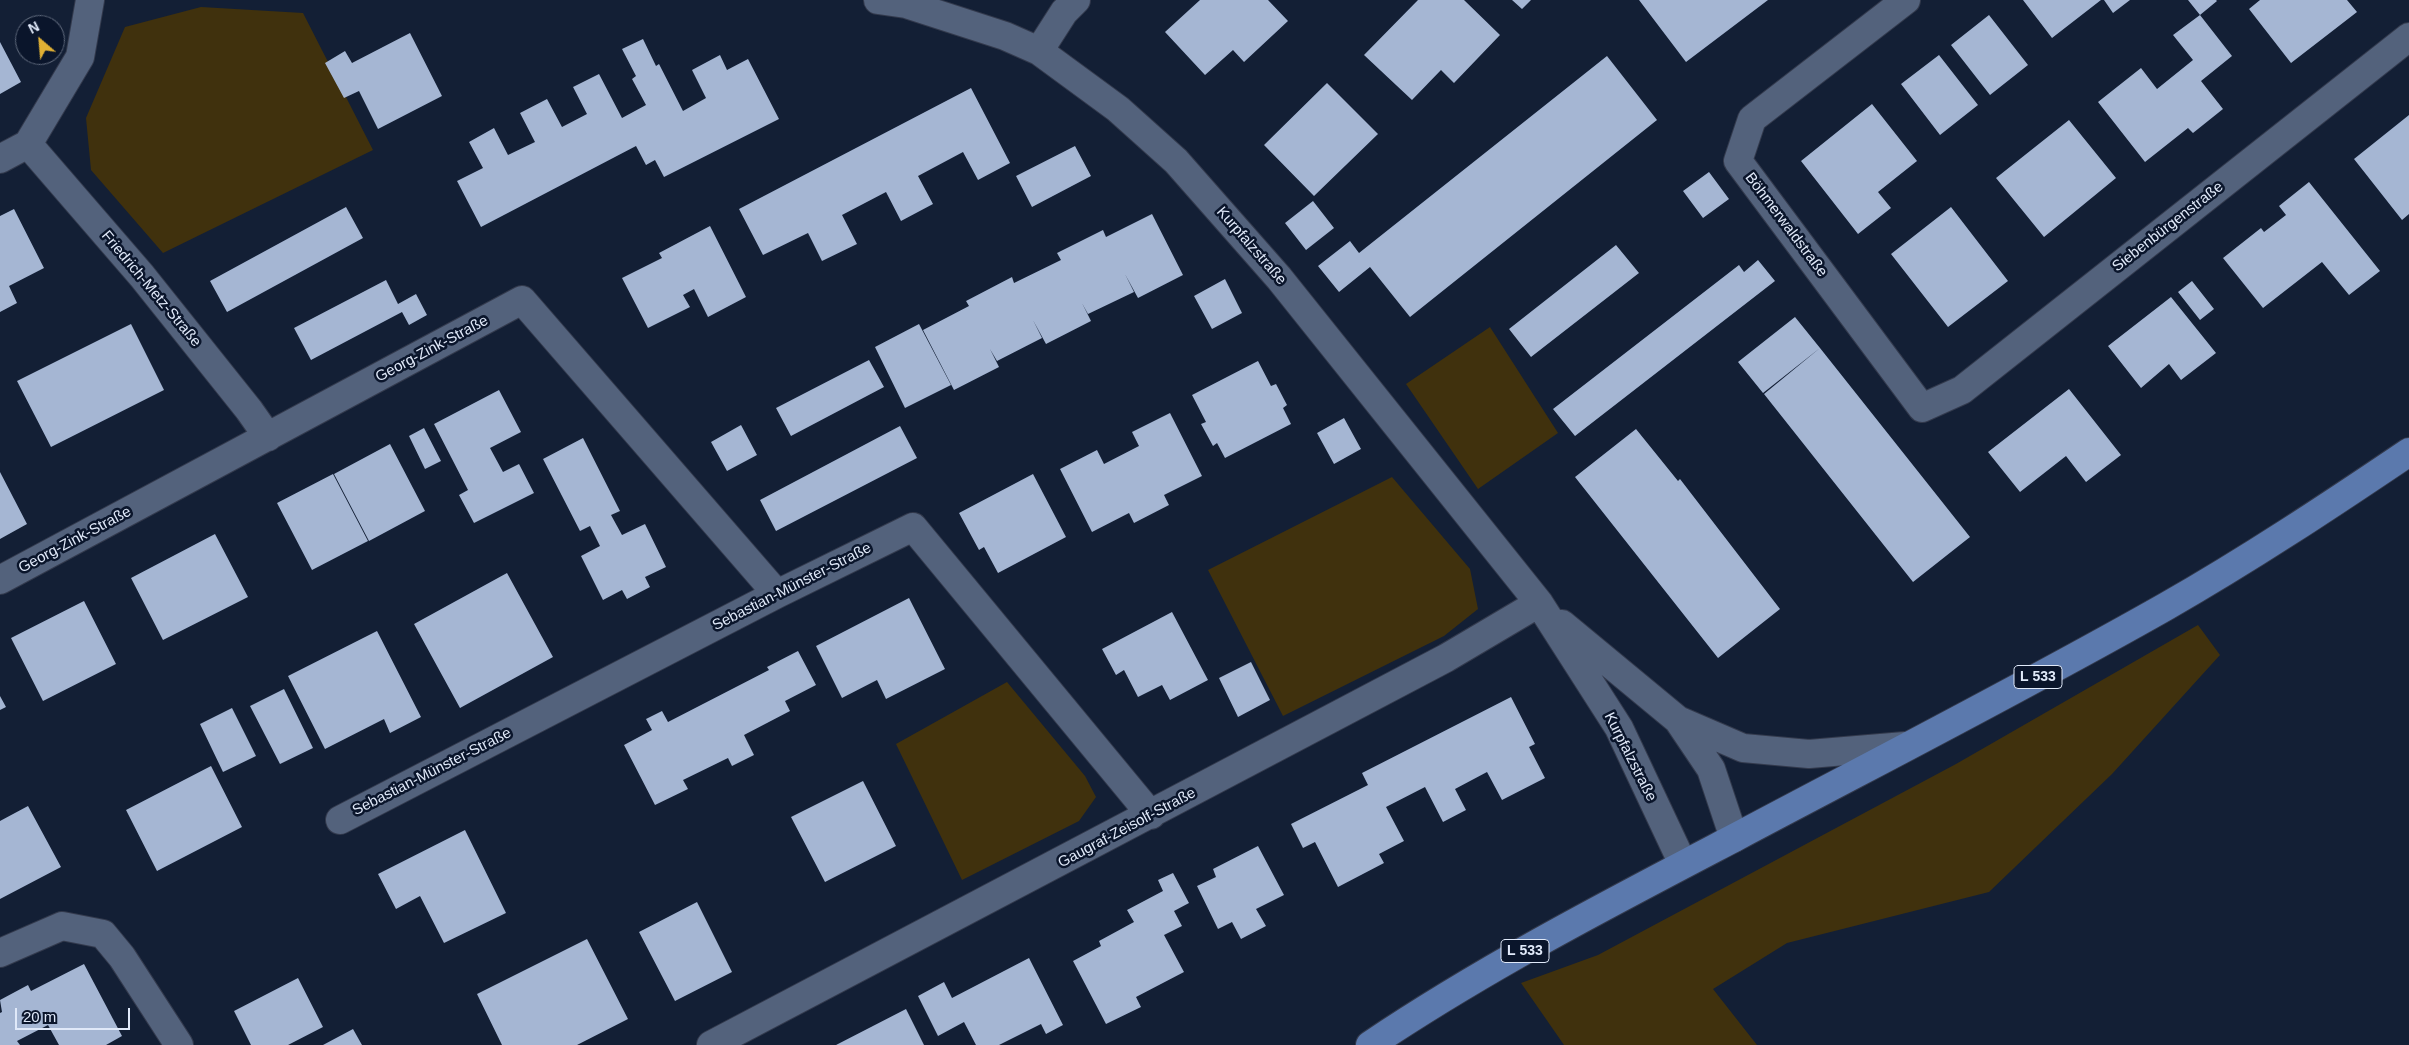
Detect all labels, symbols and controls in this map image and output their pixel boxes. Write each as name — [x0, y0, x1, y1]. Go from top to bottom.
north arrow — [15, 15, 65, 65]
text: N — [26, 18, 42, 37]
street label: Böhmerwaldstraße — [1741, 169, 1831, 281]
street label: Siebenbürgenstraße — [2109, 178, 2227, 276]
street label: Kurpfalzstraße — [1212, 203, 1290, 289]
street label: Friedrich-Metz-Straße — [97, 227, 205, 351]
street label: Georg-Zink-Straße — [373, 312, 491, 386]
street label: Georg-Zink-Straße — [16, 503, 134, 577]
street label: Sebastian-Münster-Straße — [710, 539, 874, 635]
road number: L 533 — [2014, 666, 2062, 689]
street label: Kurpfalzstraße — [1600, 709, 1660, 805]
street label: Sebastian-Münster-Straße — [350, 724, 514, 820]
street label: Gaugraf-Zeisolf-Straße — [1055, 784, 1199, 872]
road number: L 533 — [1501, 939, 1549, 962]
scale bar — [18, 998, 132, 1030]
text: 20 m — [23, 1008, 56, 1025]

